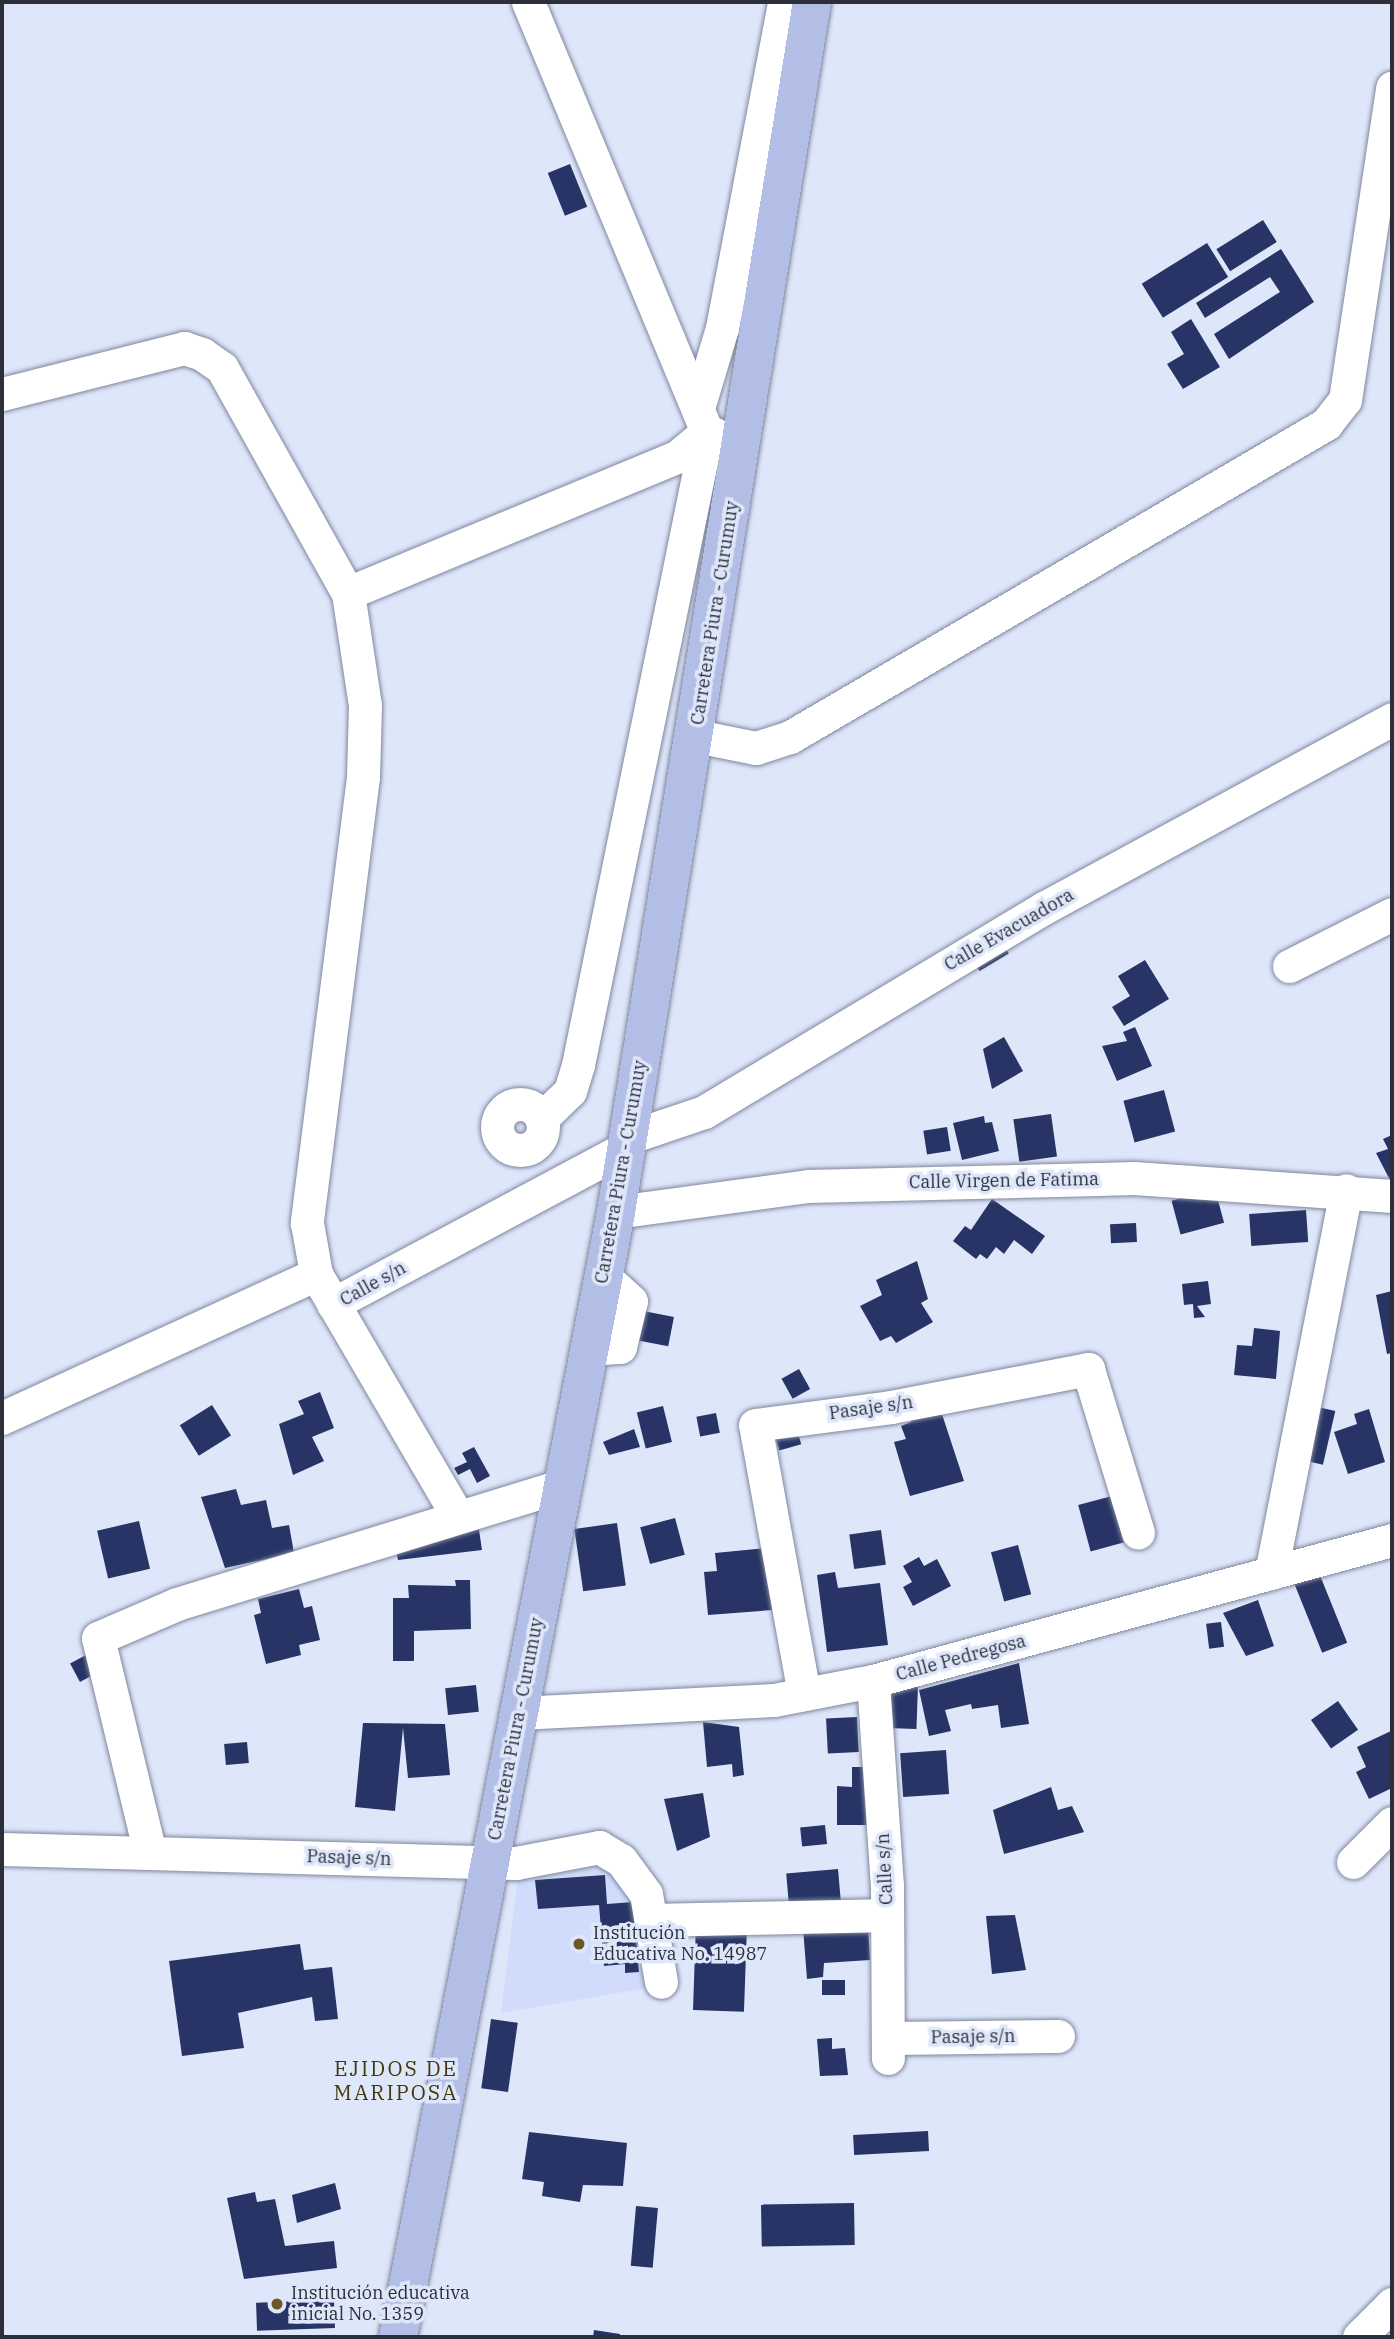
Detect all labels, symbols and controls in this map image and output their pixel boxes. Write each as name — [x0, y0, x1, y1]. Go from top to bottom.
street label: Carretera Piura - Curumuy — [687, 500, 743, 726]
street label: Calle Evacuadora — [940, 884, 1078, 976]
street label: Carretera Piura - Curumuy — [591, 1059, 651, 1285]
street label: Calle Virgen de Fatima — [909, 1169, 1099, 1193]
street label: Calle s/n — [336, 1257, 410, 1311]
street label: Pasaje s/n — [828, 1391, 914, 1425]
street label: Carretera Piura - Curumuy — [484, 1616, 548, 1842]
street label: Calle Pedregosa — [894, 1630, 1028, 1686]
street label: Calle s/n — [872, 1833, 898, 1905]
street label: Pasaje s/n — [306, 1846, 392, 1870]
place label: Institución Educativa No. 14987 — [593, 1923, 767, 1966]
marker: Institución Educativa No. 14987 — [571, 1936, 587, 1952]
street label: Pasaje s/n — [930, 2025, 1016, 2049]
district label: EJIDOS DE MARIPOSA — [335, 2055, 457, 2105]
place label: Institución educativa inicial No. 1359 — [291, 2283, 470, 2326]
marker: Institución educativa inicial No. 1359 — [269, 2296, 285, 2312]

